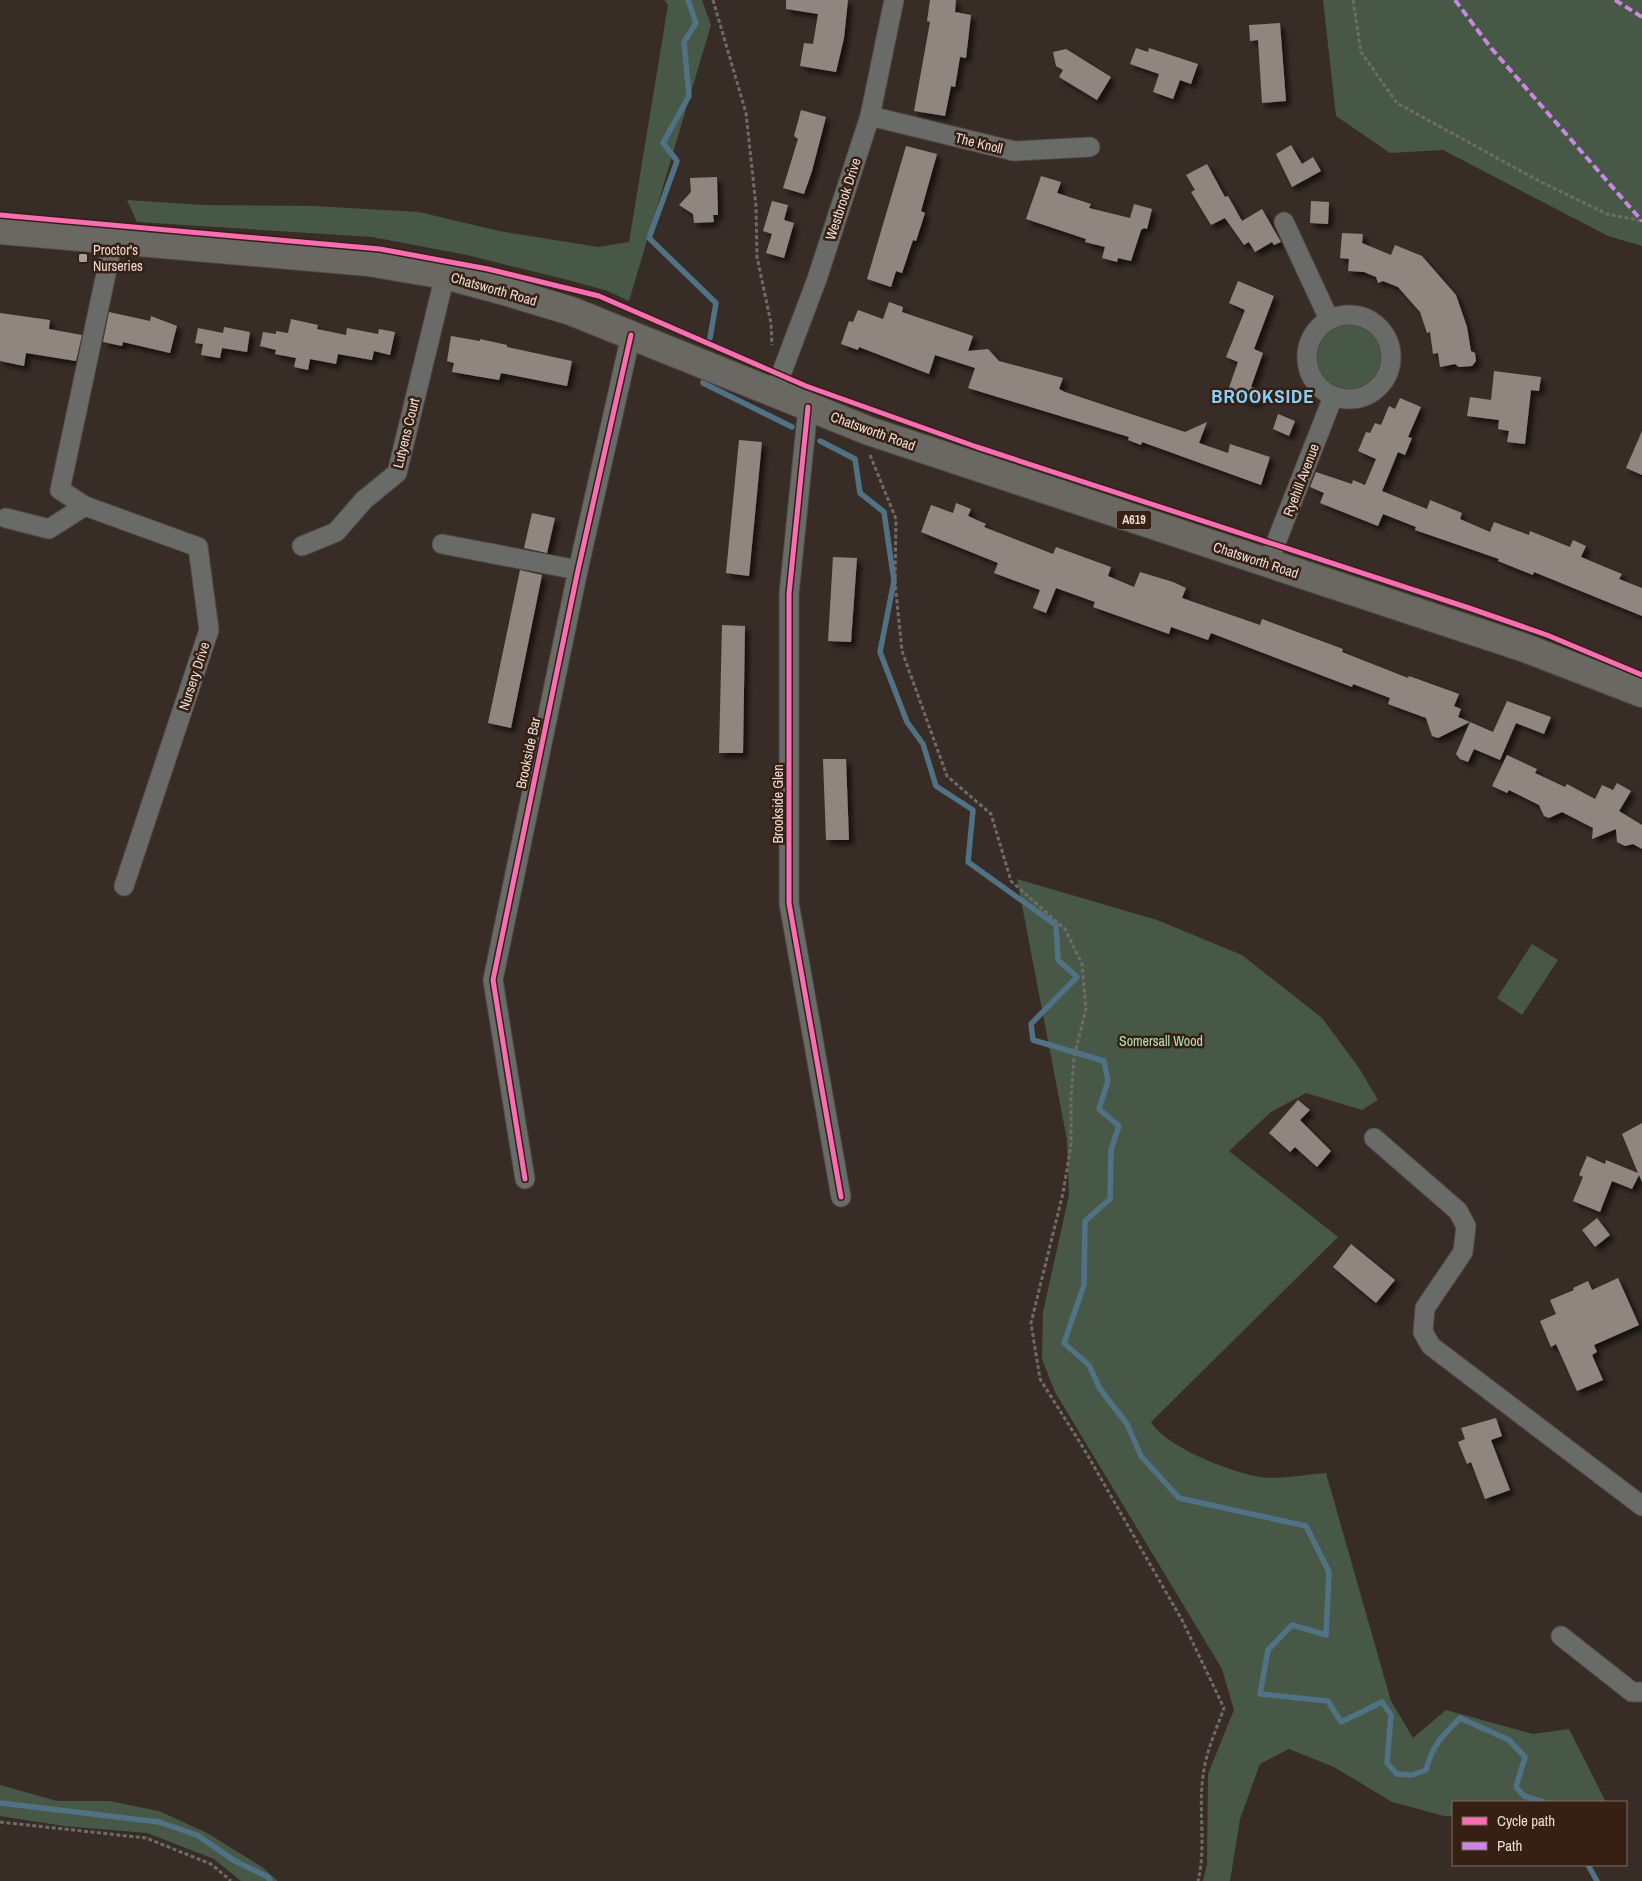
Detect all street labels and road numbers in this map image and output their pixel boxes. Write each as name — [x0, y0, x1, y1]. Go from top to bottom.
street label: The Knoll — [953, 128, 1005, 158]
street label: Westbrook Drive — [821, 156, 865, 242]
street label: Chatsworth Road — [449, 268, 539, 310]
street label: Lutyens Court — [389, 396, 423, 470]
street label: Chatsworth Road — [828, 407, 918, 455]
street label: Ryehill Avenue — [1279, 441, 1323, 519]
road number: A619 — [1116, 510, 1152, 530]
street label: Chatsworth Road — [1211, 538, 1301, 582]
street label: Nursery Drive — [174, 640, 214, 712]
street label: Brookside Bar — [512, 715, 544, 790]
street label: Brookside Glen — [769, 764, 787, 844]

